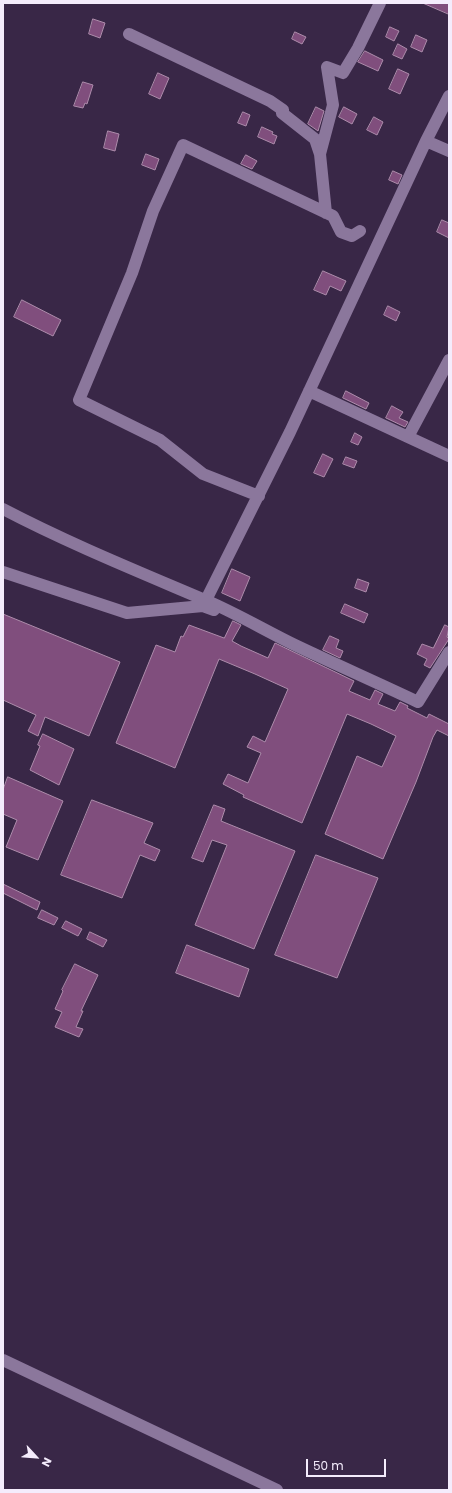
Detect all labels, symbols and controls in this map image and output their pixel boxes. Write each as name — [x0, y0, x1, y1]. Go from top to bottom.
north arrow — [16, 1437, 56, 1477]
scale bar — [308, 1451, 388, 1477]
text: N — [38, 1455, 56, 1469]
text: 50 m — [313, 1457, 344, 1474]

